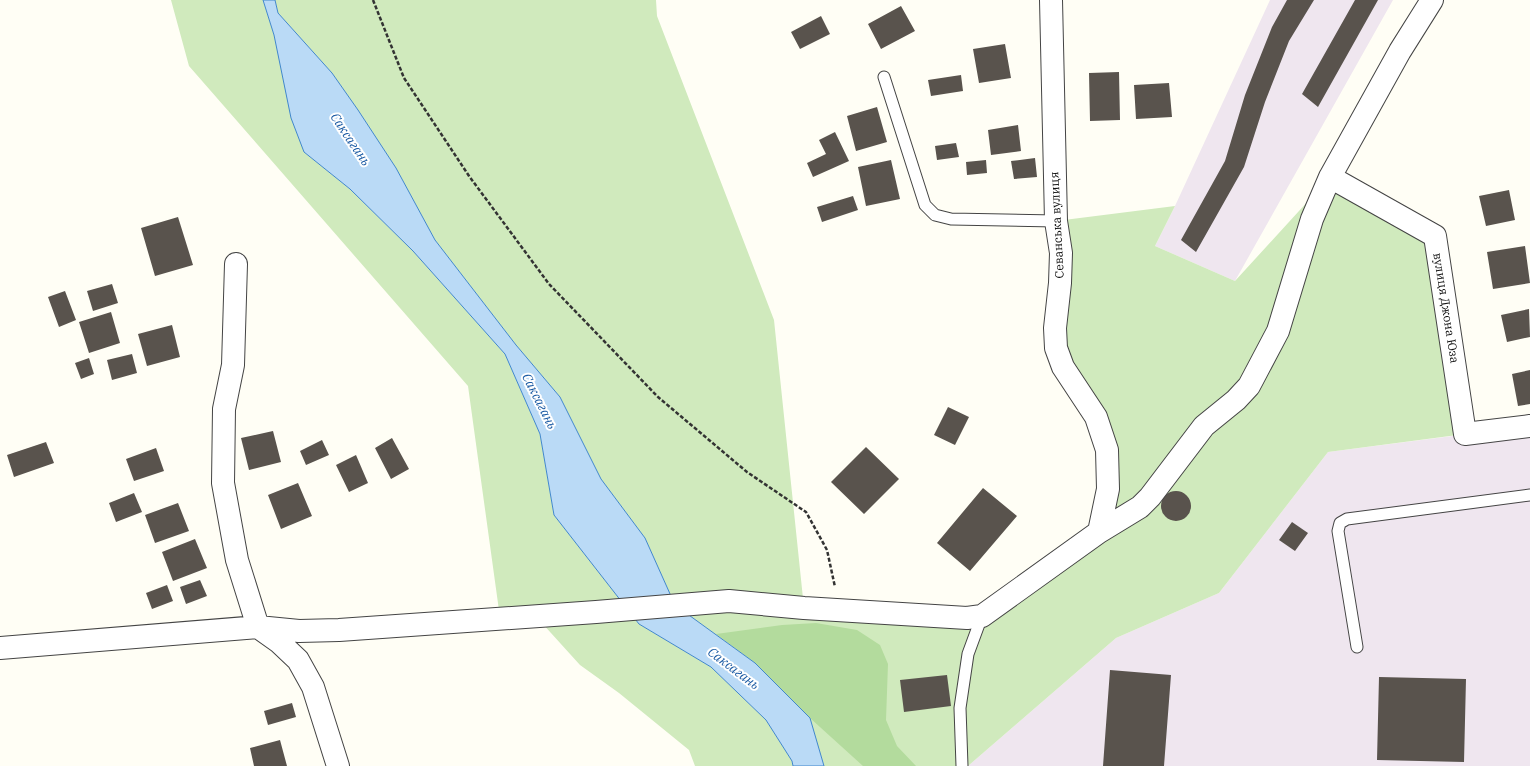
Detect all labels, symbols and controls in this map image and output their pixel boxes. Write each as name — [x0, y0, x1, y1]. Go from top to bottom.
water label: Саксагань — [327, 109, 375, 169]
street label: Севанська вулиця — [1046, 171, 1067, 279]
street label: вулиця Джона Юза — [1430, 252, 1463, 365]
water label: Саксагань — [518, 370, 561, 432]
water label: Саксагань — [704, 643, 763, 693]

